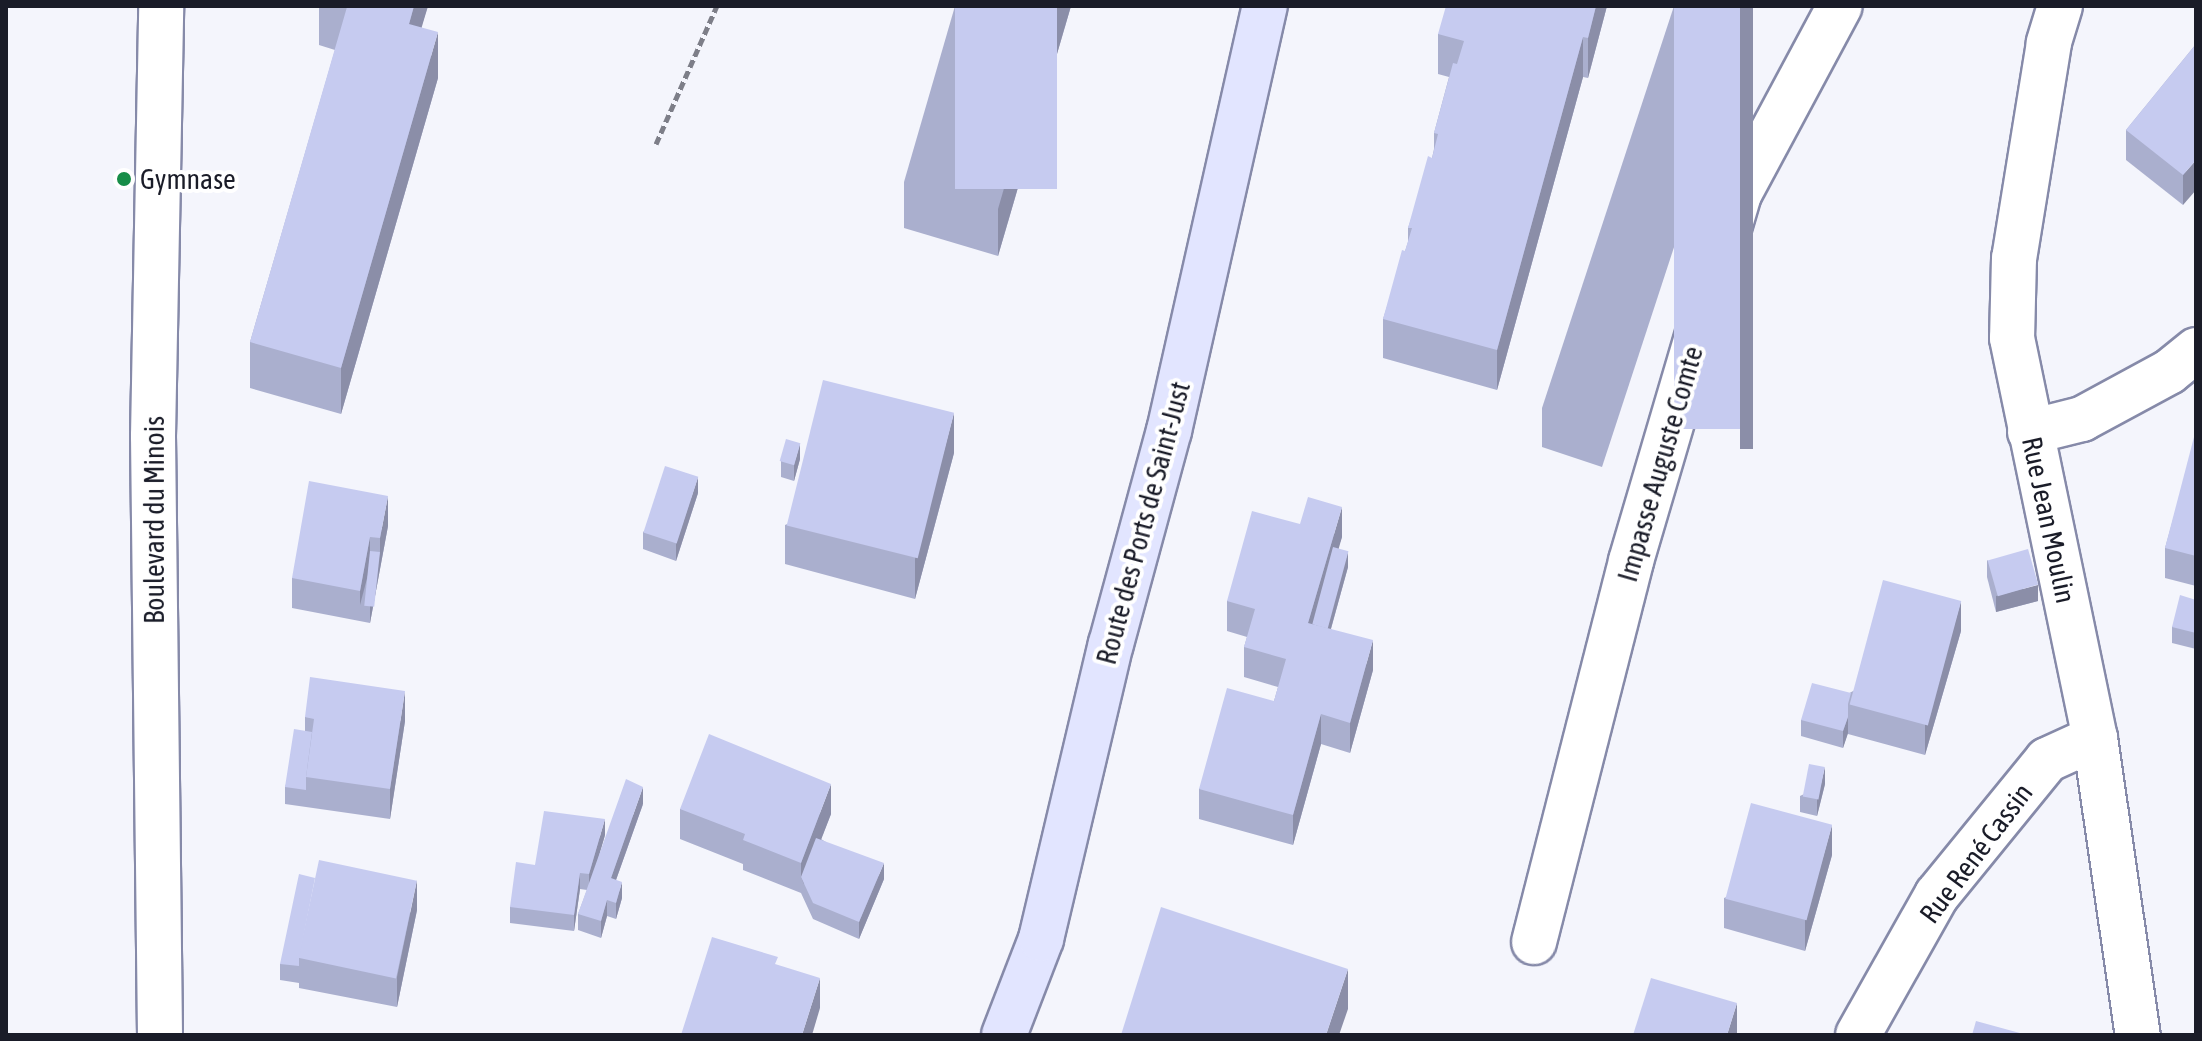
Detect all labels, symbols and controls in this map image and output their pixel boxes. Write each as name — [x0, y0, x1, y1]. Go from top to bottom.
place label: Gymnase — [140, 162, 236, 196]
marker: Gymnase — [115, 170, 133, 188]
street label: Impasse Auguste Comte — [1610, 342, 1710, 586]
street label: Route des Ports de Saint-Just — [1089, 378, 1197, 668]
street label: Boulevard du Minois — [137, 416, 171, 624]
street label: Rue Jean Moulin — [2015, 434, 2083, 606]
street label: Rue René Cassin — [1913, 776, 2039, 930]

